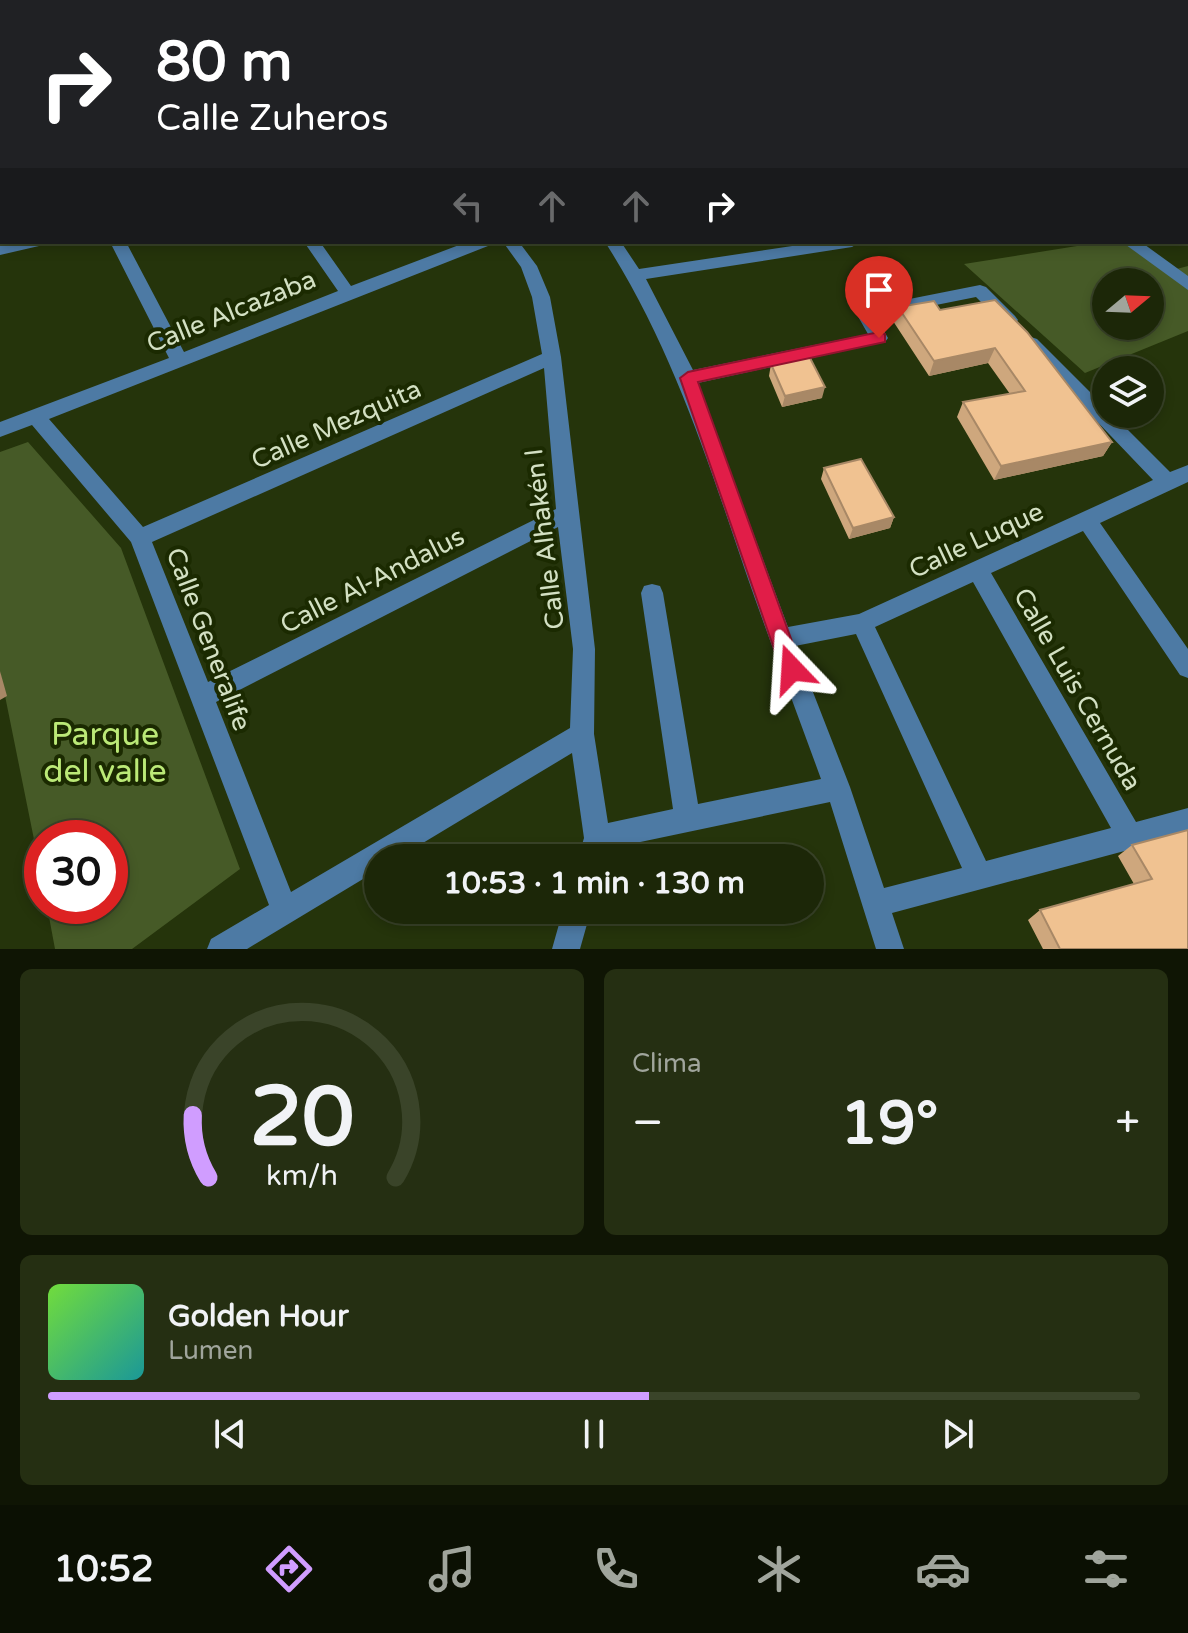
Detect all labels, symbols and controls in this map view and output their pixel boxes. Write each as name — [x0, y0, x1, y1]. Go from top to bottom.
text: 80 m — [156, 29, 292, 96]
icon: right — [24, 32, 128, 136]
text: Calle Zuheros — [156, 97, 389, 140]
icon: left — [446, 184, 490, 228]
icon: ahead — [530, 184, 574, 228]
icon: ahead — [614, 184, 658, 228]
icon: right — [698, 184, 742, 228]
pin — [845, 256, 913, 338]
street label: Calle Alcazaba — [142, 263, 320, 360]
icon: arrive — [857, 268, 901, 312]
north arrow — [1092, 268, 1164, 340]
map controls — [1092, 268, 1164, 428]
button: layers — [1092, 356, 1164, 428]
street label: Calle Mezquita — [246, 373, 426, 476]
street label: Calle Alhakén I — [518, 447, 571, 631]
street label: Calle Luque — [904, 496, 1048, 585]
street label: Calle Al-Andalus — [275, 521, 469, 640]
street label: Calle Generalife — [159, 543, 258, 735]
street label: Calle Luis Cernuda — [1007, 583, 1148, 796]
position arrow — [750, 627, 834, 711]
park label: Parque del valle — [43, 716, 167, 791]
speed limit sign: 30 — [24, 820, 128, 924]
text: 10:53 · 1 min · 130 m — [443, 865, 745, 902]
text: Clima — [632, 1048, 702, 1079]
text: 20 — [250, 1068, 354, 1168]
text: 19° — [840, 1088, 938, 1160]
text: − — [632, 1097, 663, 1150]
text: + — [1115, 1097, 1140, 1150]
text: km/h — [266, 1159, 338, 1193]
text: Golden Hour — [168, 1298, 349, 1335]
text: Lumen — [168, 1335, 253, 1366]
icon: previous — [208, 1412, 252, 1456]
icon: pause — [572, 1412, 616, 1456]
icon: next — [936, 1412, 980, 1456]
icon: directions — [261, 1541, 317, 1597]
icon: music — [424, 1541, 480, 1597]
icon: phone — [588, 1541, 644, 1597]
icon: climate — [751, 1541, 807, 1597]
icon: car — [915, 1541, 971, 1597]
icon: filters — [1078, 1541, 1134, 1597]
text: 10:52 — [54, 1548, 154, 1591]

